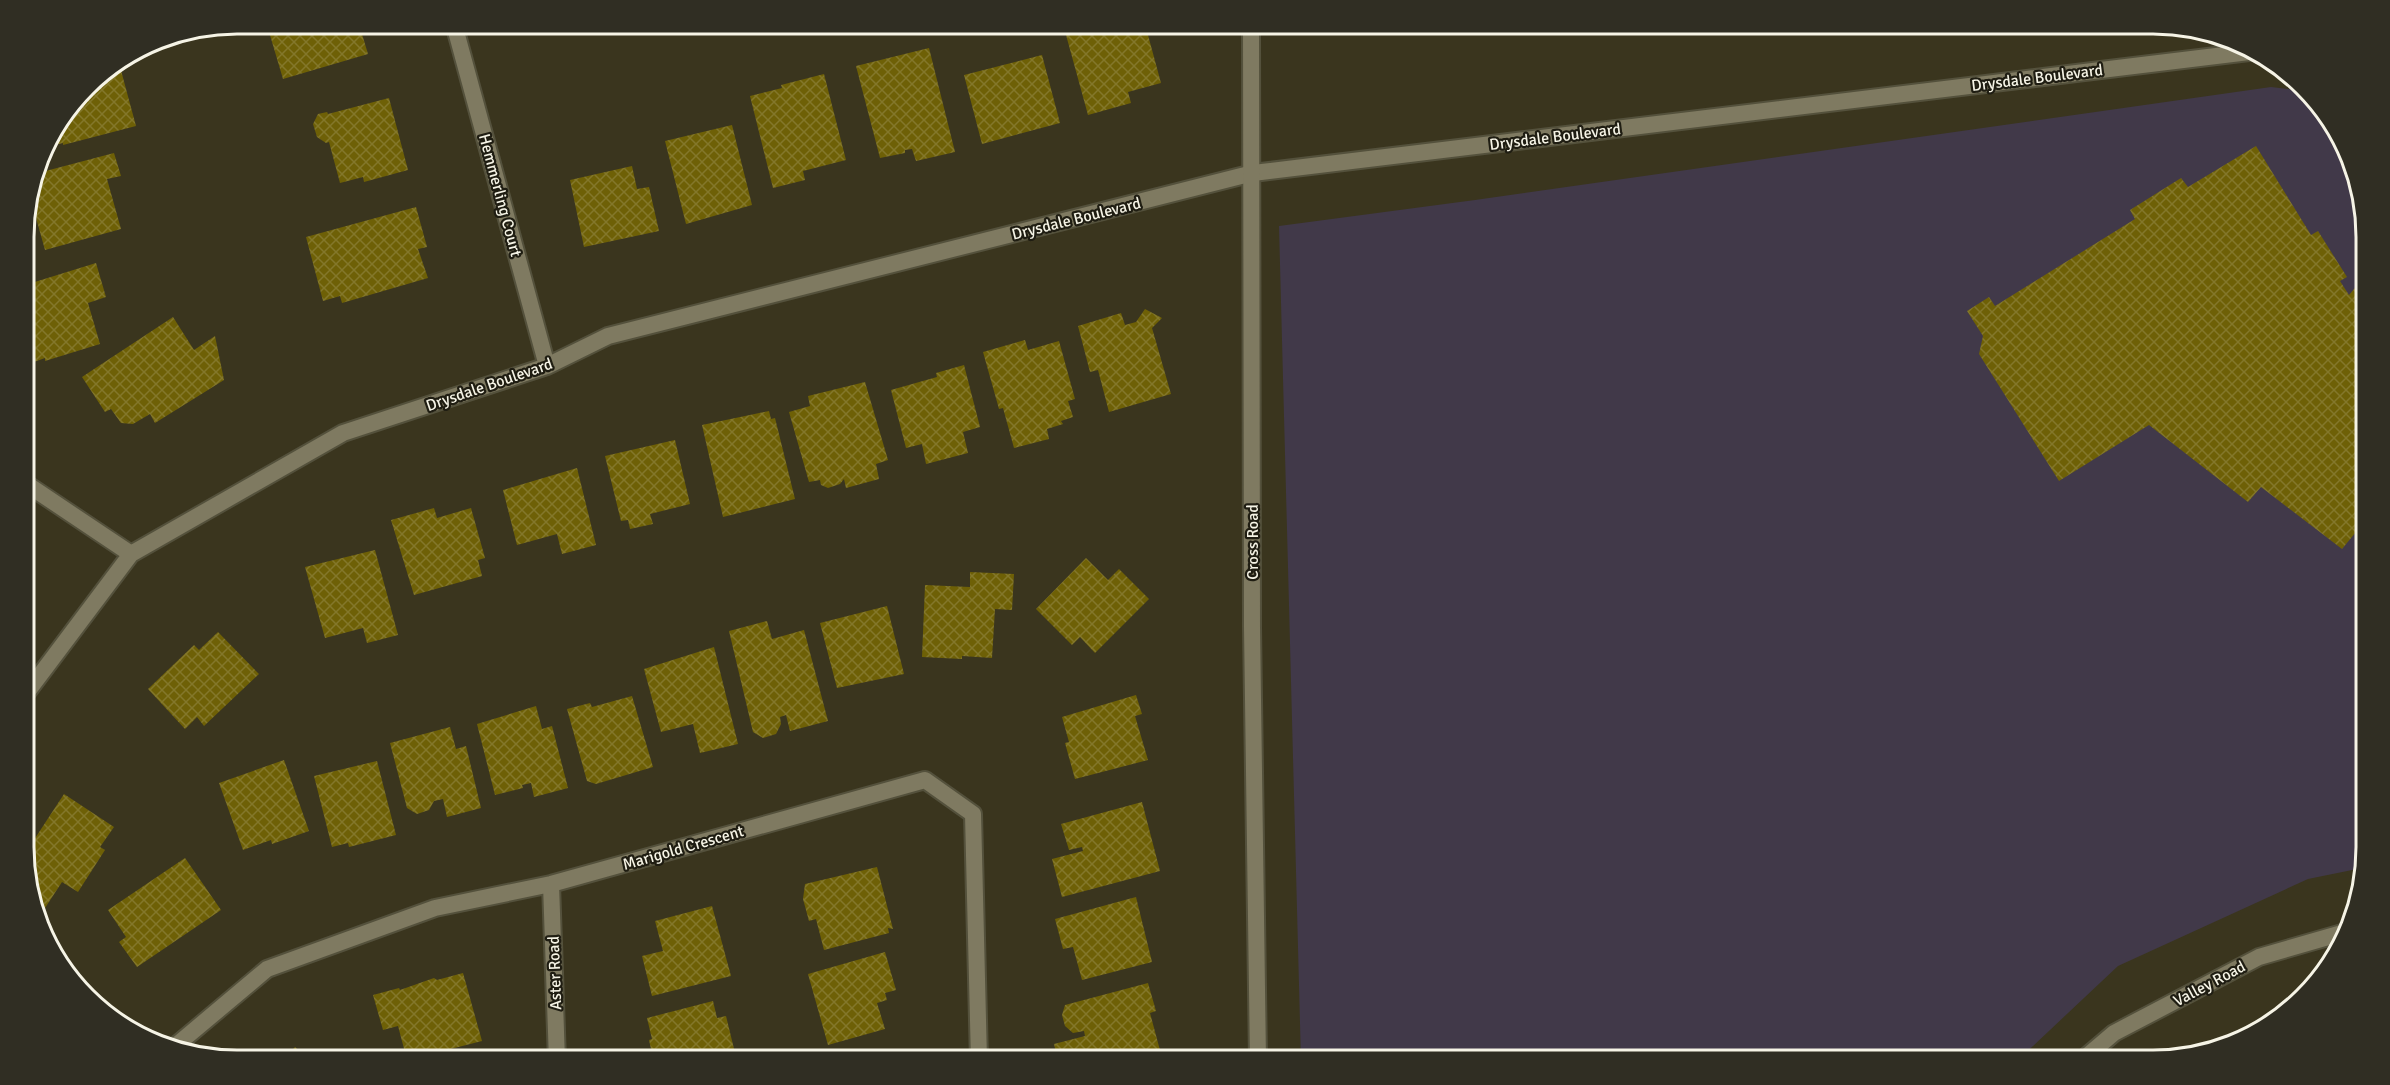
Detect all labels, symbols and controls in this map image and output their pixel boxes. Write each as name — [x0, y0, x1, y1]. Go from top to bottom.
street label: Drysdale Boulevard — [1970, 60, 2104, 96]
street label: Drysdale Boulevard — [1488, 119, 1622, 155]
street label: Hemmerling Court — [474, 132, 526, 259]
street label: Drysdale Boulevard — [1010, 193, 1143, 245]
street label: Drysdale Boulevard — [423, 354, 555, 416]
street label: Cross Road — [1243, 504, 1263, 580]
street label: Marigold Crescent — [620, 821, 746, 875]
street label: Aster Road — [544, 936, 566, 1010]
street label: Valley Road — [2170, 957, 2249, 1011]

